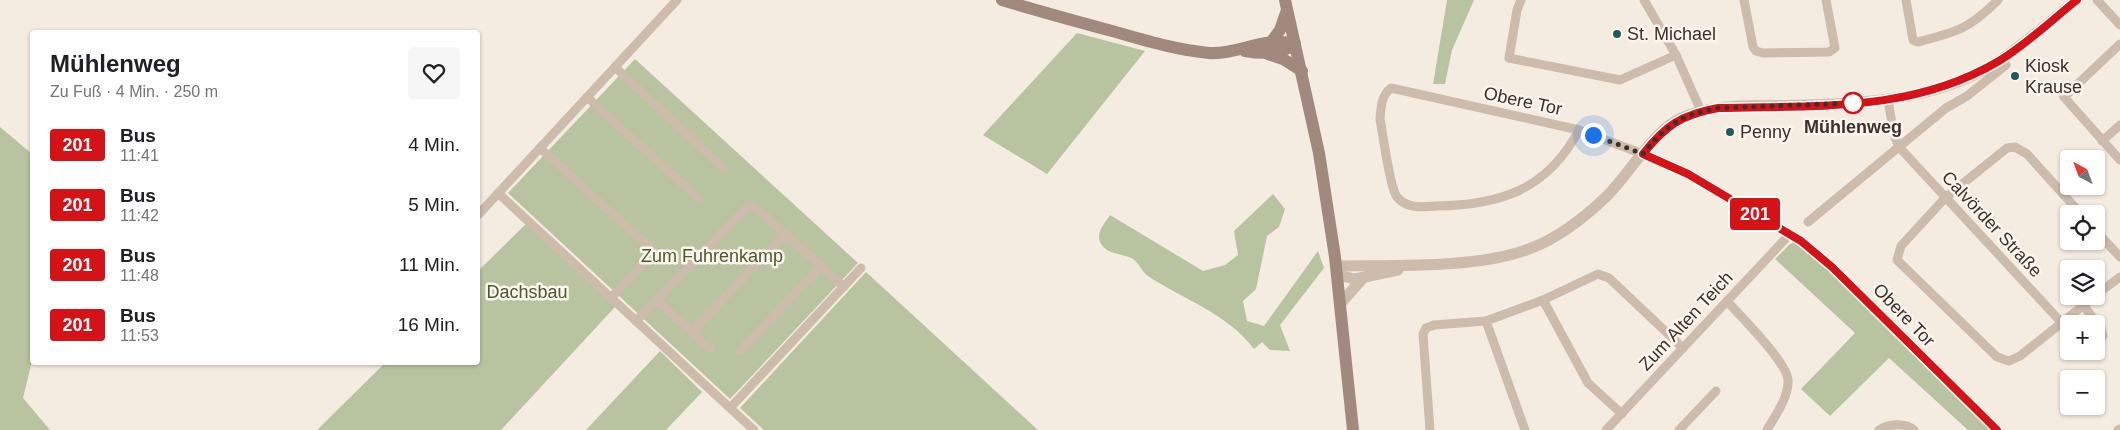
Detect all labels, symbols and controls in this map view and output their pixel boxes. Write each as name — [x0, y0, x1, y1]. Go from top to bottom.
place label: St. Michael — [1627, 24, 1716, 44]
marker: St. Michael — [1611, 28, 1623, 40]
button: heart — [408, 47, 460, 99]
text: Mühlenweg — [50, 50, 181, 77]
place label: Kiosk Krause — [2025, 56, 2082, 97]
marker: Kiosk Krause — [2009, 70, 2021, 82]
text: Zu Fuß · 4 Min. · 250 m — [50, 83, 218, 100]
street label: Obere Tor — [1482, 83, 1564, 119]
marker: Mühlenweg — [1842, 92, 1864, 114]
place label: Mühlenweg — [1804, 117, 1902, 137]
place label: Penny — [1740, 122, 1791, 142]
your location — [1581, 123, 1606, 148]
text: Bus — [120, 125, 156, 146]
marker: Penny — [1724, 126, 1736, 138]
text: 4 Min. — [408, 134, 460, 155]
text: 201 — [62, 135, 93, 155]
text: 11:41 — [120, 147, 159, 164]
north arrow — [2060, 150, 2105, 195]
map controls — [2060, 150, 2105, 415]
street label: Calvörder Straße — [1938, 167, 2046, 281]
text: Bus — [120, 185, 156, 206]
text: 5 Min. — [408, 194, 460, 215]
text: 201 — [62, 195, 93, 215]
line badge: 201 — [1726, 198, 1784, 230]
text: 201 — [1740, 204, 1770, 224]
button: locate — [2060, 205, 2105, 250]
text: 11:42 — [120, 207, 159, 224]
text: Bus — [120, 245, 156, 266]
park label: Zum Fuhrenkamp — [641, 246, 783, 266]
text: 11 Min. — [399, 254, 460, 275]
text: 201 — [62, 255, 93, 275]
button: layers — [2060, 260, 2105, 305]
text: 11:48 — [120, 267, 159, 284]
street label: Zum Alten Teich — [1635, 267, 1737, 375]
street label: Obere Tor — [1869, 279, 1939, 351]
park label: Dachsbau — [486, 282, 568, 302]
text: Bus — [120, 305, 156, 326]
text: 16 Min. — [398, 314, 460, 335]
text: 201 — [62, 315, 93, 335]
button: + — [2060, 315, 2105, 360]
text: 11:53 — [120, 327, 159, 344]
button: − — [2060, 370, 2105, 415]

